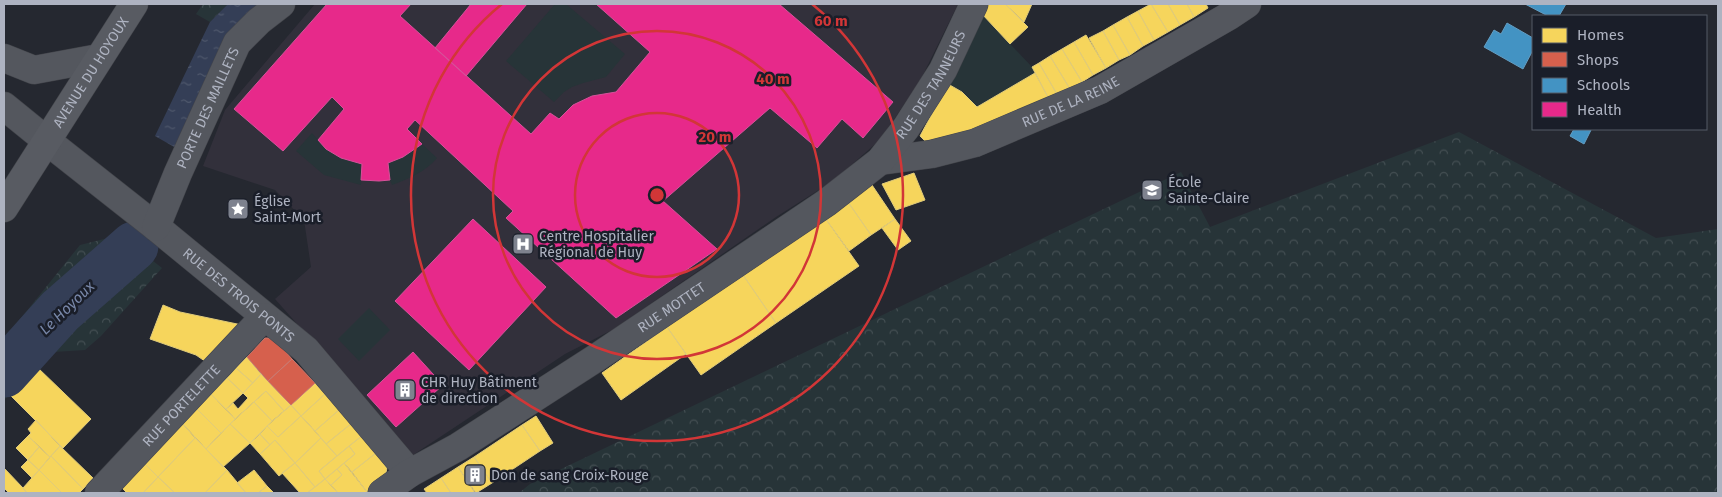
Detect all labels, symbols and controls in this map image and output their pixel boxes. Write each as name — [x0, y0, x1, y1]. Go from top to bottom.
text: 60 m — [814, 12, 848, 30]
street label: AVENUE DU HOYOUX — [49, 13, 132, 131]
legend — [1532, 15, 1707, 130]
text: Homes — [1577, 26, 1624, 44]
street label: RUE DES TANNEURS — [892, 27, 969, 142]
street label: PORTE DES MAILLETS — [173, 44, 243, 171]
text: Shops — [1577, 51, 1619, 69]
text: 40 m — [756, 70, 790, 88]
street label: RUE DE LA REINE — [1019, 72, 1122, 131]
text: Schools — [1577, 76, 1630, 94]
text: Health — [1577, 101, 1622, 119]
text: 20 m — [699, 128, 731, 146]
place label: École Sainte-Claire — [1168, 173, 1249, 207]
school or university icon: École Sainte-Claire — [1140, 178, 1164, 202]
centre of rings — [648, 186, 666, 204]
place label: Église Saint-Mort — [254, 192, 322, 226]
place icon: Église Saint-Mort — [226, 197, 250, 221]
place label: Centre Hospitalier Régional de Huy — [539, 228, 654, 261]
hospital icon: Centre Hospitalier Régional de Huy — [511, 232, 535, 256]
street label: RUE DES TROIS PONTS — [180, 244, 298, 346]
water label: Le Hoyoux — [36, 277, 99, 338]
street label: RUE MOTTET — [634, 278, 709, 336]
street label: RUE PORTELETTE — [139, 361, 224, 450]
place label: CHR Huy Bâtiment de direction — [421, 374, 538, 407]
building icon: CHR Huy Bâtiment de direction — [393, 378, 417, 402]
building icon: Don de sang Croix-Rouge — [463, 463, 487, 487]
place label: Don de sang Croix-Rouge — [491, 467, 649, 484]

